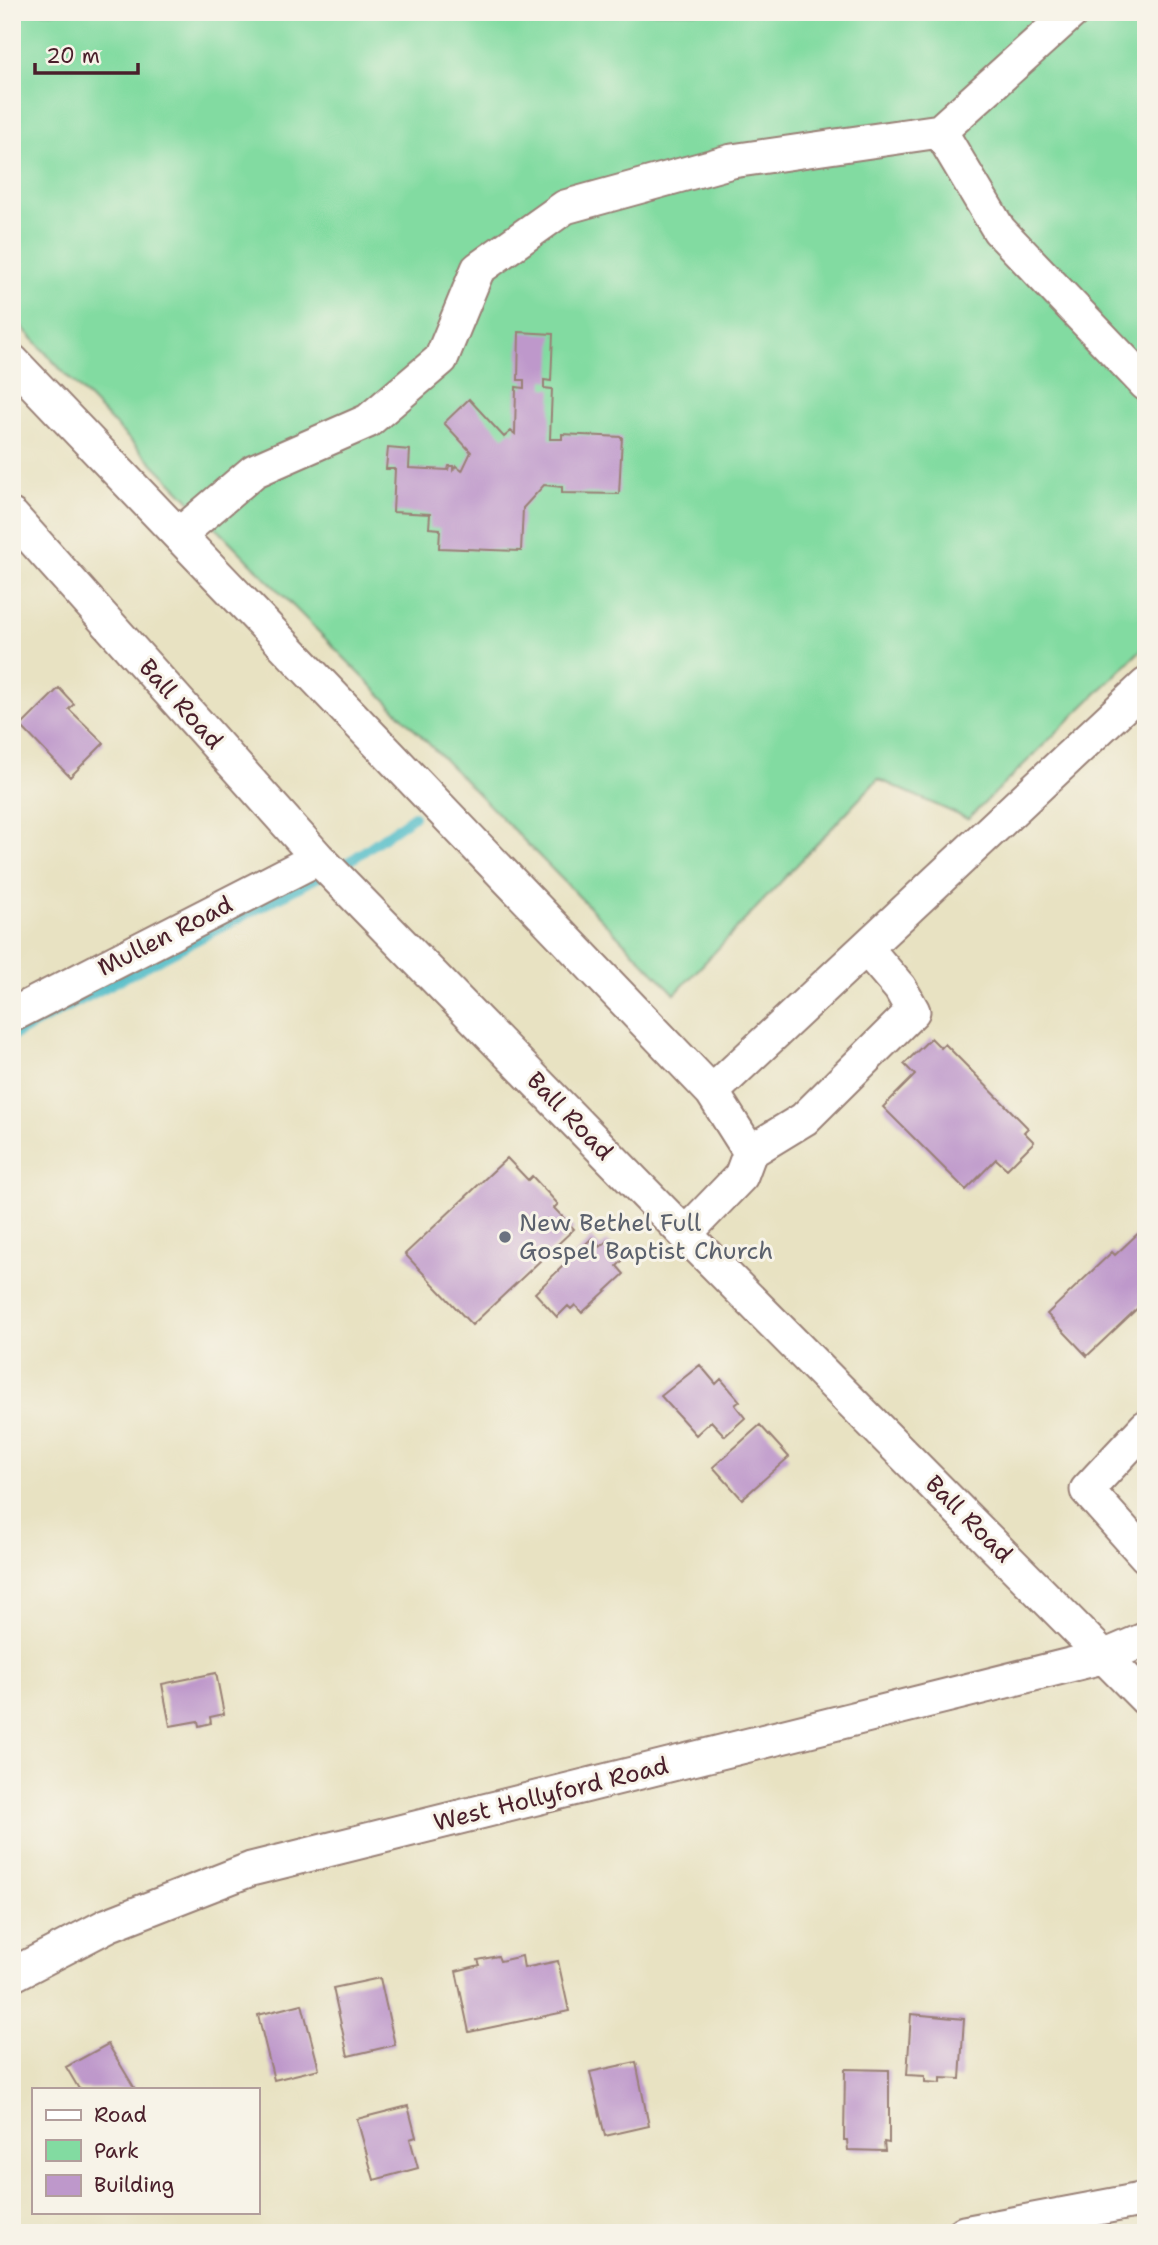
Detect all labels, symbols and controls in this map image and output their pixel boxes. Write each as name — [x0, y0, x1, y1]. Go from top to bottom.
scale bar — [35, 32, 138, 76]
text: 20 m — [46, 42, 100, 70]
street label: Ball Road — [132, 652, 230, 756]
street label: Mullen Road — [92, 888, 238, 984]
street label: Ball Road — [520, 1065, 620, 1167]
place label: New Bethel Full Gospel Baptist Church — [519, 1207, 773, 1267]
marker: New Bethel Full Gospel Baptist Church — [497, 1229, 513, 1245]
street label: Ball Road — [918, 1468, 1020, 1570]
street label: West Hollyford Road — [430, 1749, 672, 1839]
legend — [32, 2088, 259, 2214]
text: Road — [94, 2101, 147, 2129]
text: Park — [94, 2137, 139, 2165]
text: Building — [94, 2171, 174, 2199]

